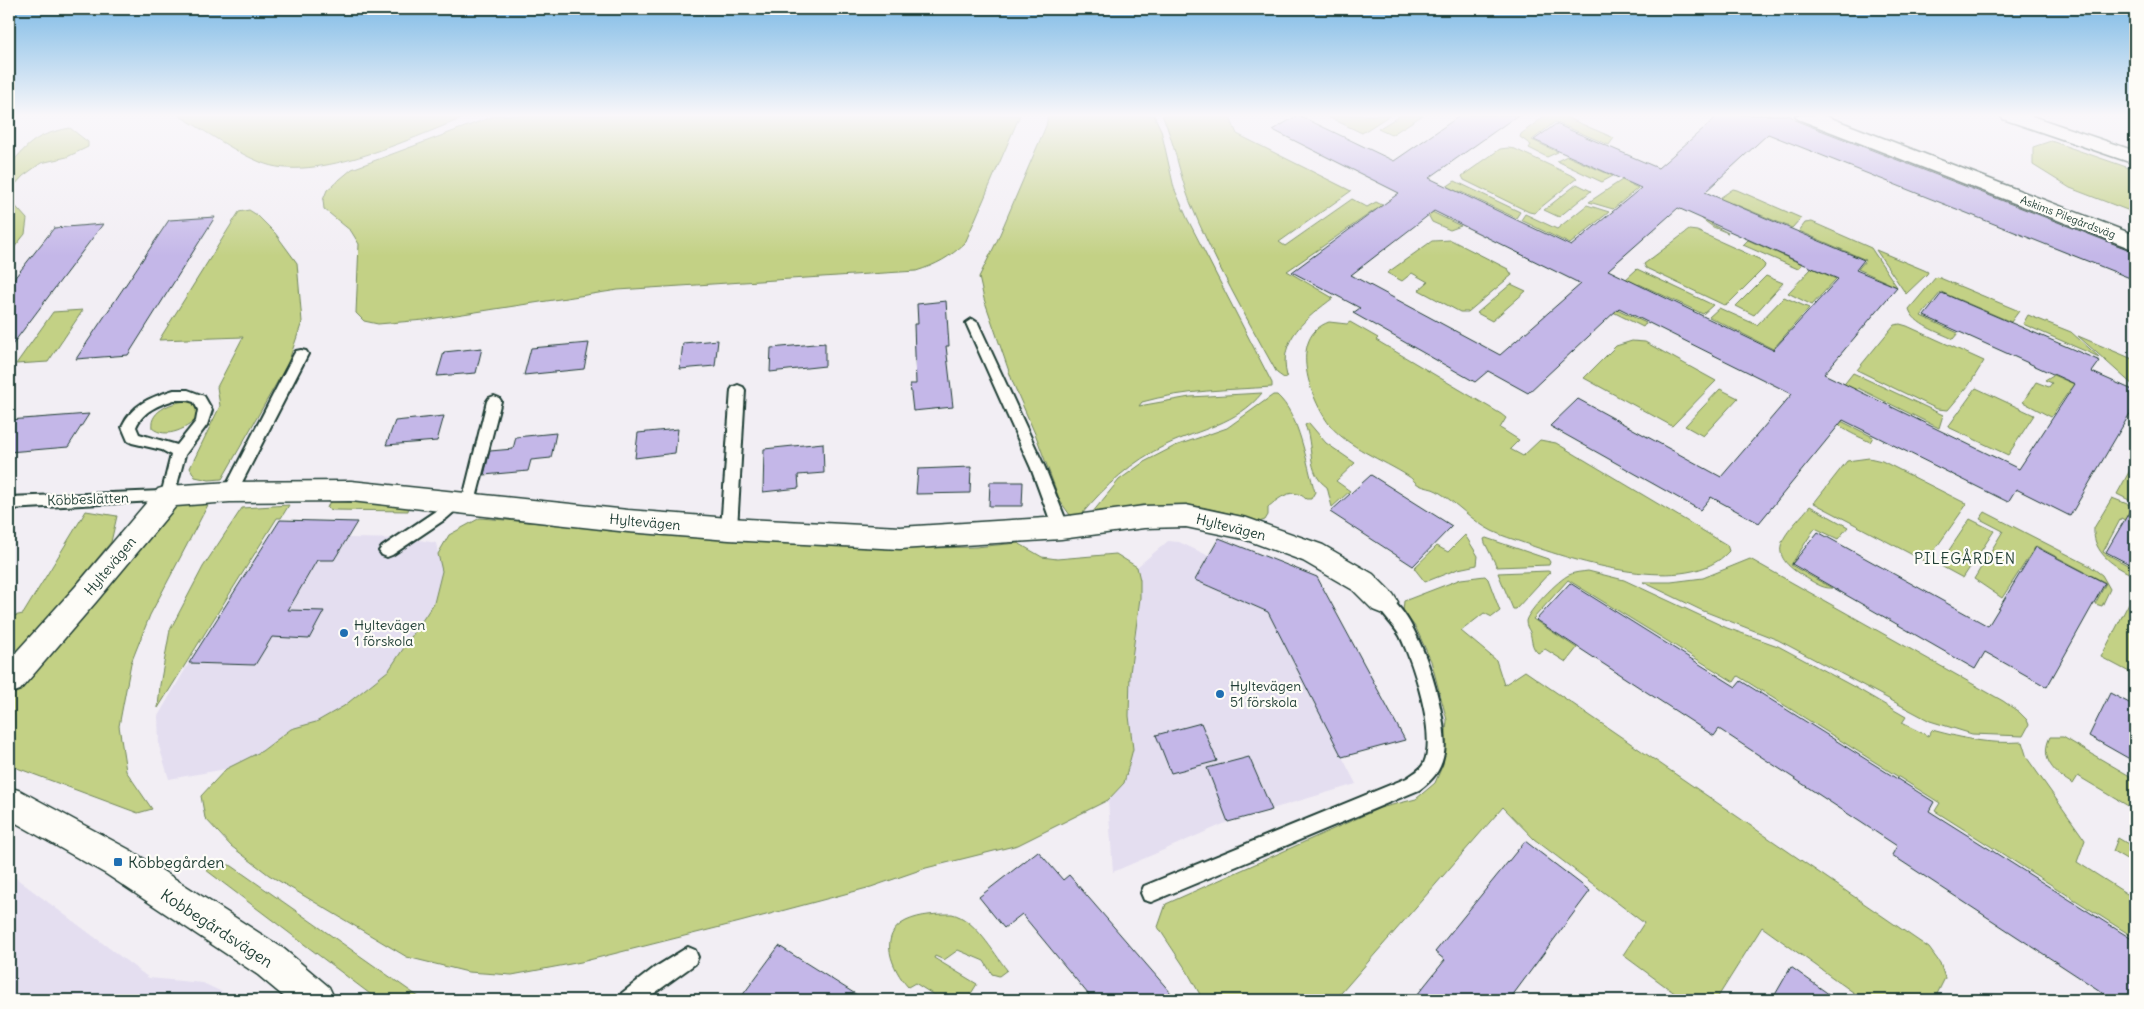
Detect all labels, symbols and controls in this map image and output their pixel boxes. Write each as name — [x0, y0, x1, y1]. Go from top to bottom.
street label: Askims Pilegårdsväg — [2018, 192, 2118, 242]
street label: Kobbeslätten — [47, 489, 129, 509]
street label: Hyltevägen — [609, 510, 681, 534]
street label: Hyltevägen — [1194, 510, 1268, 544]
street label: Hyltevägen — [80, 533, 140, 599]
district label: PILEGÅRDEN — [1914, 548, 2016, 568]
place label: Hyltevägen 1 förskola — [354, 616, 425, 650]
marker: Hyltevägen 1 förskola — [338, 627, 350, 639]
place label: Hyltevägen 51 förskola — [1230, 677, 1301, 711]
marker: Hyltevägen 51 förskola — [1214, 688, 1226, 700]
place label: Kobbegården — [128, 852, 225, 872]
marker: Kobbegården — [112, 856, 124, 868]
street label: Kobbegårdsvägen — [157, 884, 277, 972]

